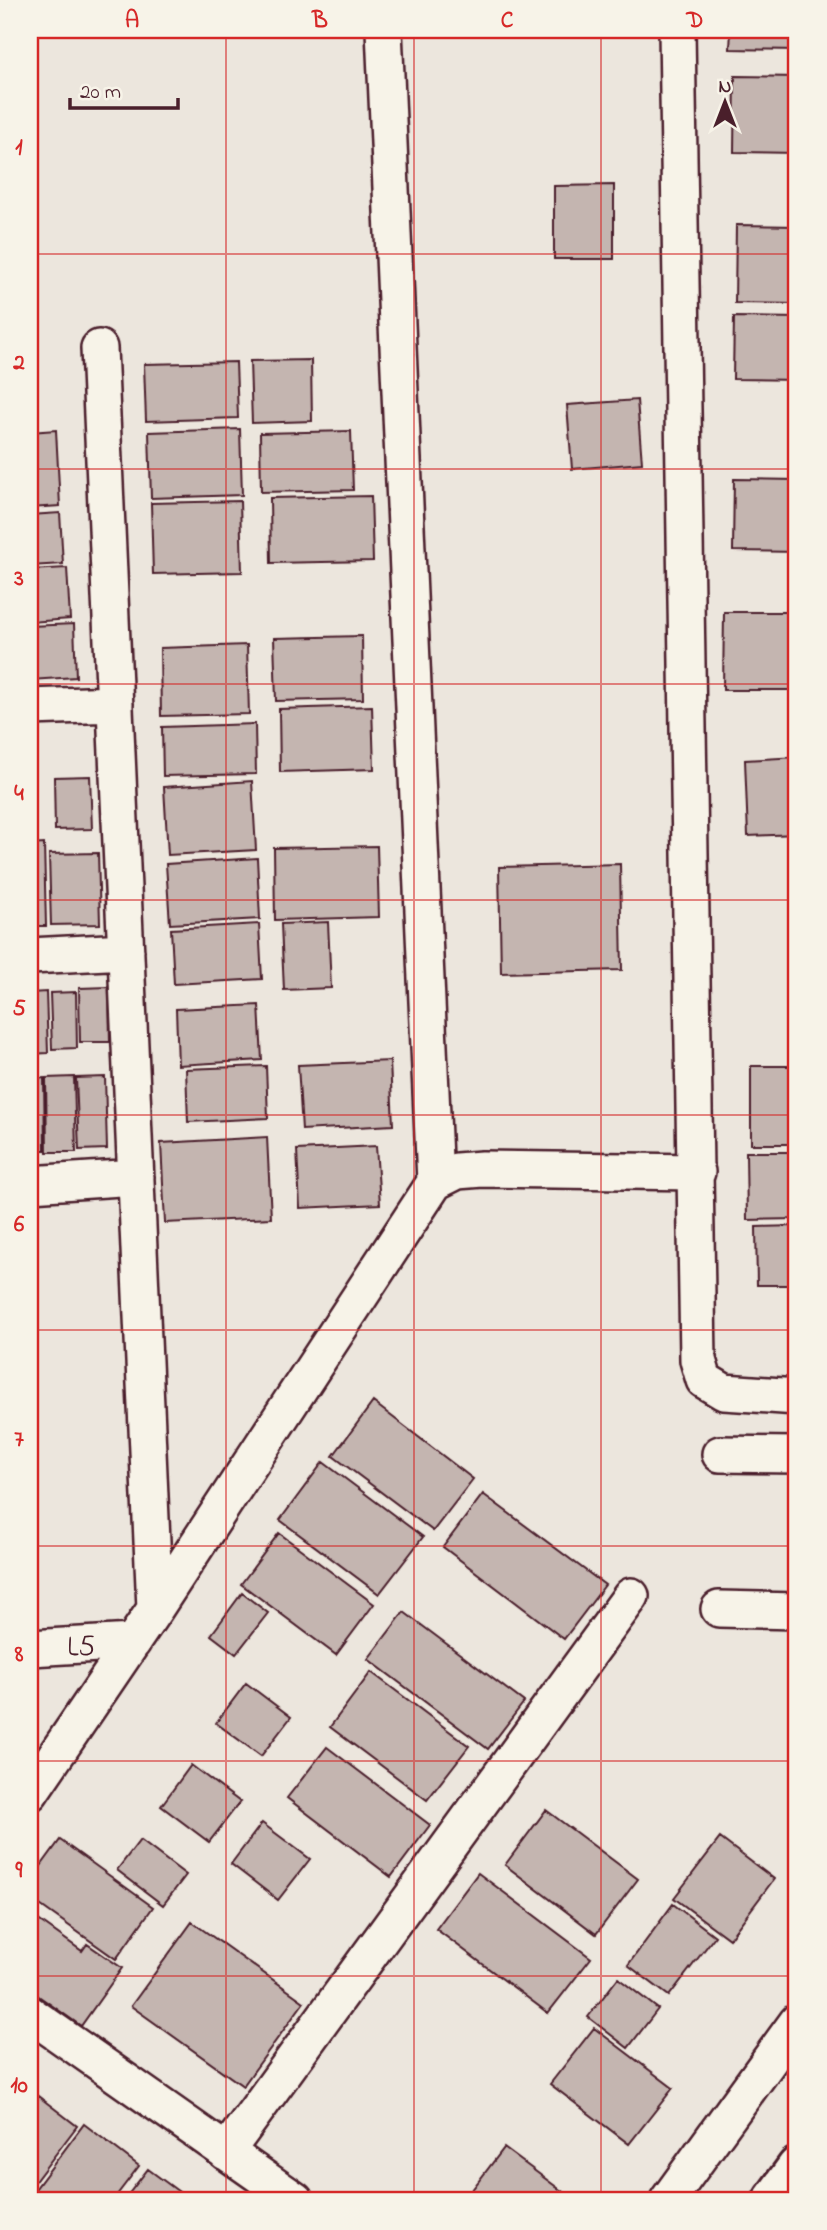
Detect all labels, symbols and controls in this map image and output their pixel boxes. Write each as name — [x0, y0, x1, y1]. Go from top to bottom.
text: A — [125, 5, 139, 38]
text: B — [311, 5, 328, 38]
text: C — [501, 5, 514, 38]
text: D — [686, 5, 703, 38]
scale bar — [70, 66, 178, 110]
north arrow — [690, 66, 760, 136]
text: N — [719, 74, 732, 101]
text: 20 m — [80, 78, 121, 108]
text: 1 — [15, 132, 23, 165]
text: 2 — [12, 347, 25, 380]
text: 3 — [13, 563, 24, 596]
text: 4 — [14, 778, 24, 811]
text: 5 — [12, 993, 26, 1026]
text: 6 — [14, 1209, 25, 1242]
text: 7 — [14, 1424, 24, 1457]
street label: L5 — [66, 1625, 96, 1671]
text: 8 — [14, 1639, 24, 1672]
text: 9 — [15, 1855, 24, 1888]
text: 10 — [10, 2070, 28, 2103]

